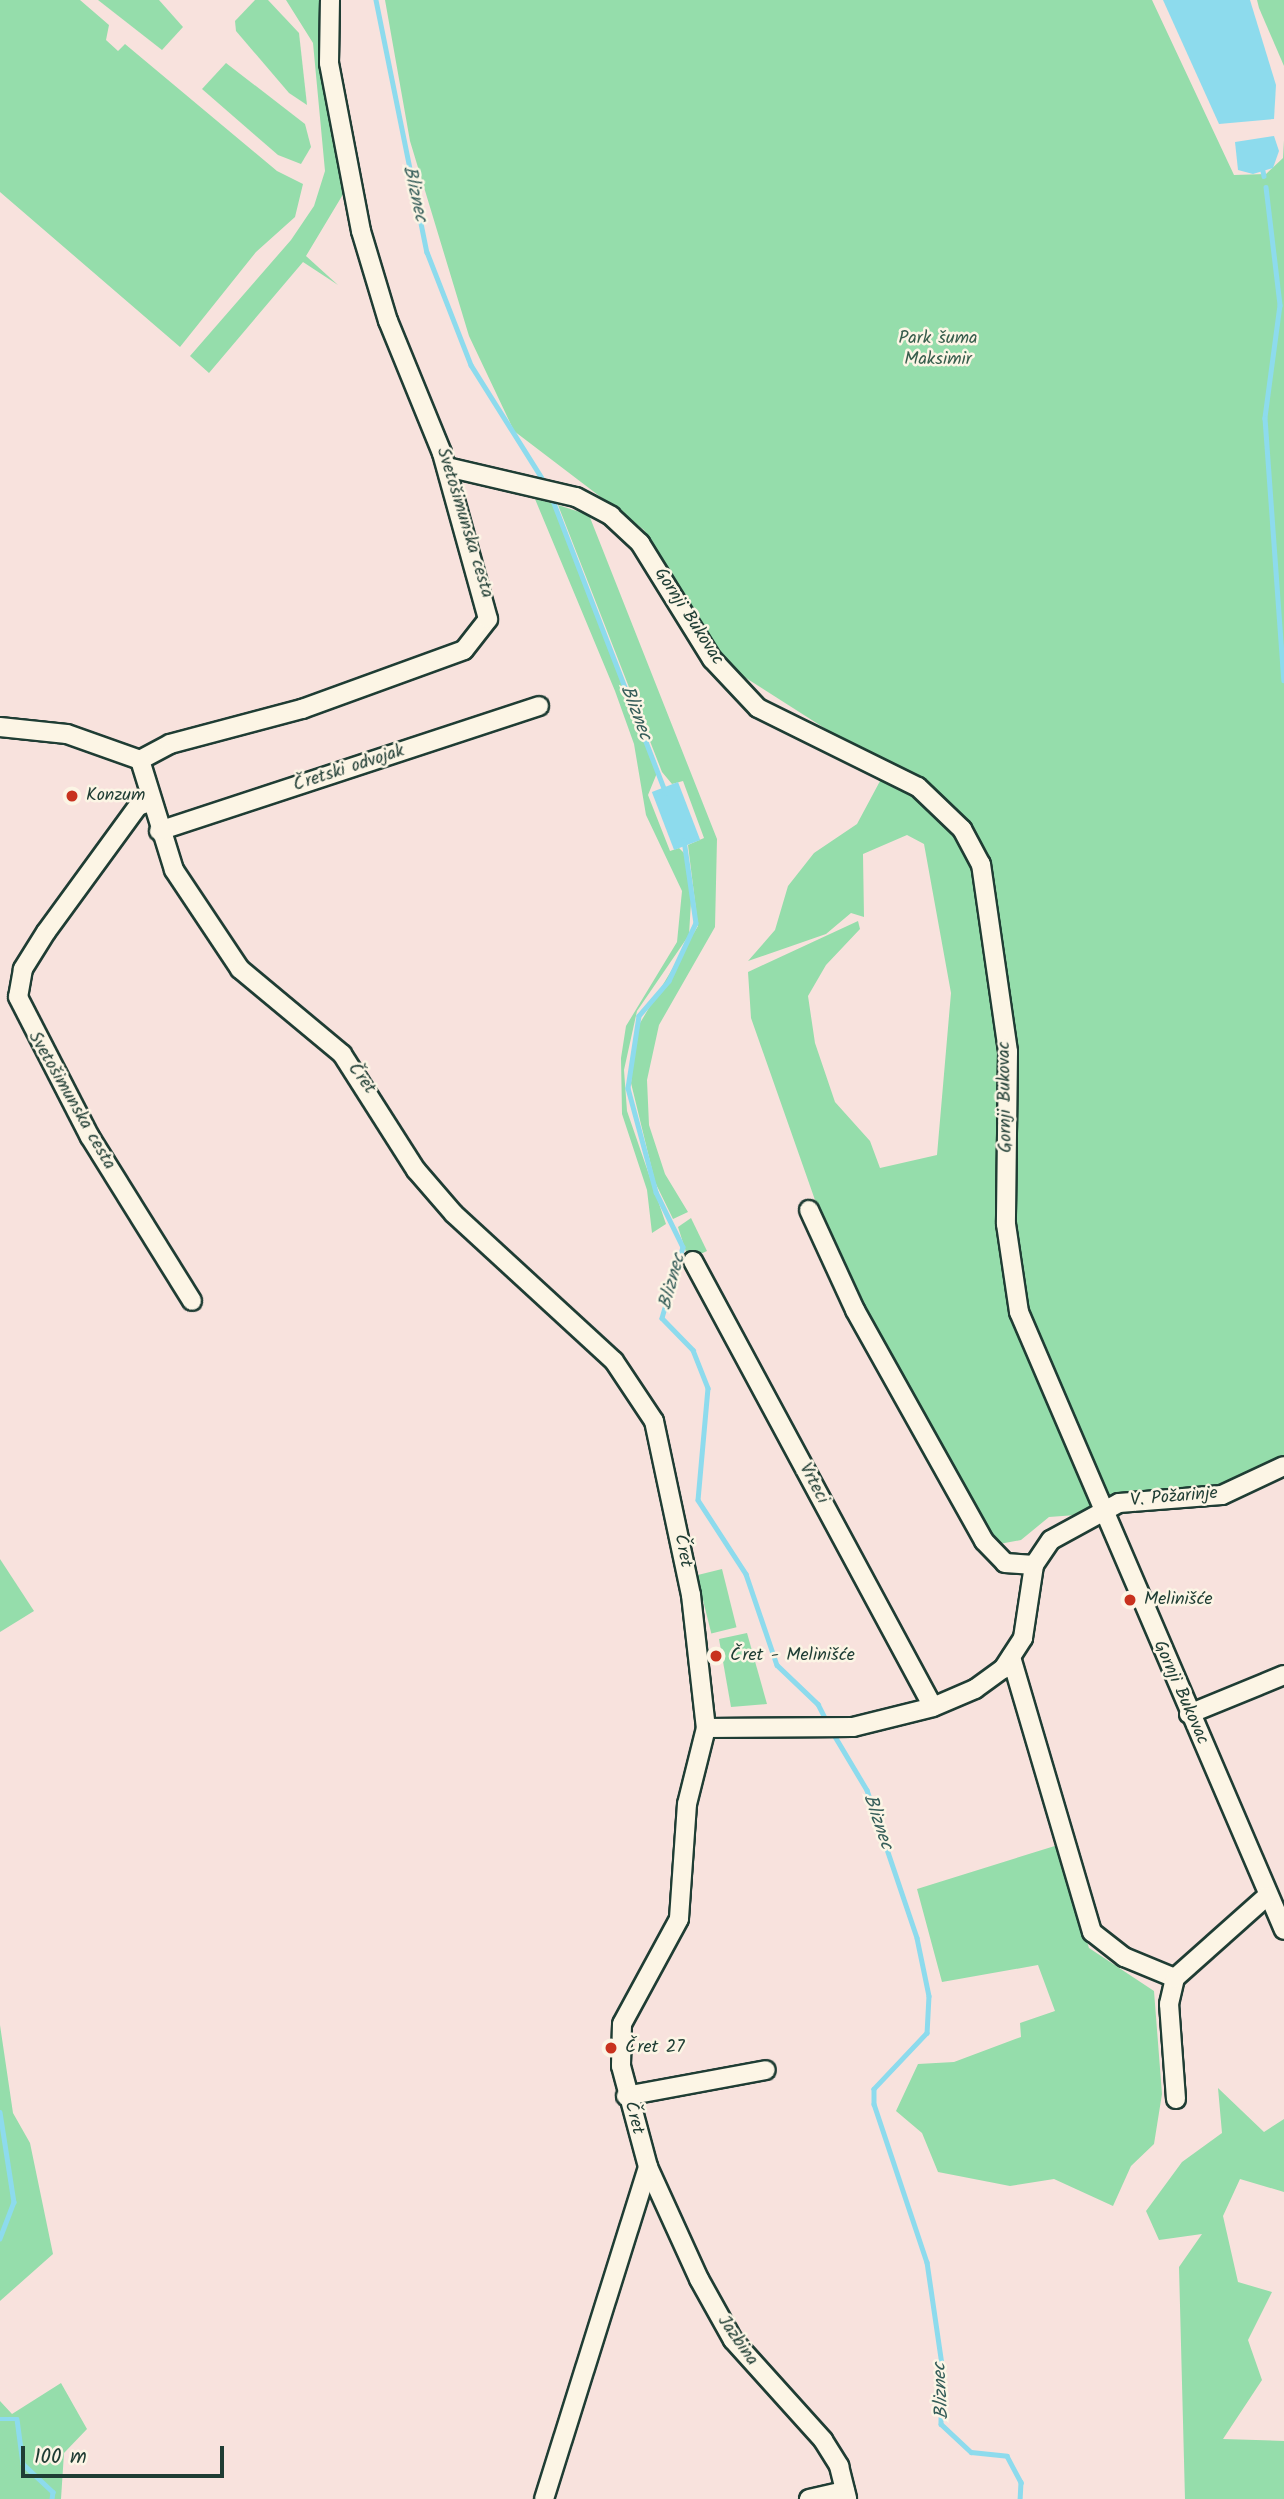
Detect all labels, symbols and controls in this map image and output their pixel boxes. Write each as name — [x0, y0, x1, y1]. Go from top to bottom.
water label: Bliznec — [397, 164, 431, 224]
park label: Park šuma Maksimir — [899, 329, 977, 372]
street label: Svetošimunska cesta — [431, 445, 497, 601]
street label: Gornji Bukovac — [649, 564, 727, 670]
water label: Bliznec — [614, 682, 656, 744]
street label: Čretski odvojak — [291, 741, 407, 797]
place label: Konzum — [86, 785, 145, 807]
marker: Konzum — [64, 788, 80, 804]
street label: Svetošimunska cesta — [23, 1028, 119, 1174]
street label: Gornji Bukovac — [994, 1041, 1018, 1153]
street label: Čret — [342, 1059, 380, 1099]
water label: Bliznec — [655, 1252, 691, 1312]
street label: Vrteci — [793, 1460, 833, 1508]
street label: V. Požarinje — [1129, 1483, 1219, 1513]
street label: Čret — [668, 1533, 696, 1569]
place label: Melinišće — [1144, 1589, 1213, 1611]
marker: Melinišće — [1122, 1592, 1138, 1608]
street label: Gornji Bukovac — [1147, 1638, 1213, 1748]
place label: Čret - Melinišće — [730, 1645, 855, 1667]
marker: Čret - Melinišće — [708, 1648, 724, 1664]
water label: Bliznec — [857, 1791, 897, 1853]
place label: Čret 27 — [625, 2037, 684, 2059]
marker: Čret 27 — [603, 2040, 619, 2056]
street label: Čret — [618, 2099, 648, 2137]
street label: Jazbina — [712, 2312, 762, 2370]
water label: Bliznec — [929, 2362, 955, 2420]
scale bar — [24, 2432, 228, 2476]
text: 100 m — [34, 2441, 87, 2474]

